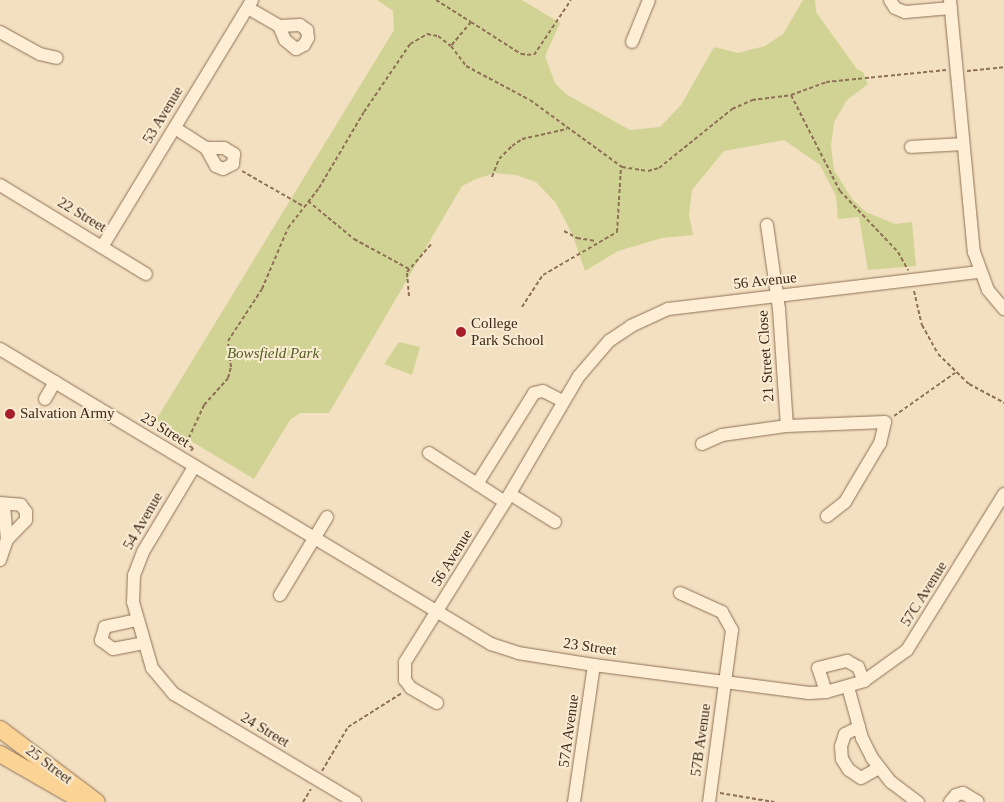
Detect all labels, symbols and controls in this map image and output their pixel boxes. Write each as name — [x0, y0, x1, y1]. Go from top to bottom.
street label: 53 Avenue — [139, 83, 187, 147]
street label: 22 Street — [54, 193, 110, 237]
street label: 56 Avenue — [732, 269, 798, 293]
street label: 21 Street Close — [754, 310, 778, 402]
place label: College Park School — [471, 314, 544, 349]
marker: College Park School — [455, 326, 467, 338]
park label: Bowsfield Park — [227, 345, 319, 363]
place label: Salvation Army — [20, 405, 115, 423]
marker: Salvation Army — [4, 408, 16, 420]
street label: 23 Street — [137, 408, 193, 452]
street label: 54 Avenue — [119, 489, 167, 553]
street label: 56 Avenue — [427, 526, 477, 590]
street label: 57C Avenue — [897, 558, 951, 630]
street label: 23 Street — [562, 634, 618, 660]
street label: 57A Avenue — [555, 693, 583, 769]
street label: 57B Avenue — [687, 702, 715, 778]
street label: 24 Street — [237, 708, 293, 752]
street label: 25 Street — [22, 742, 76, 788]

